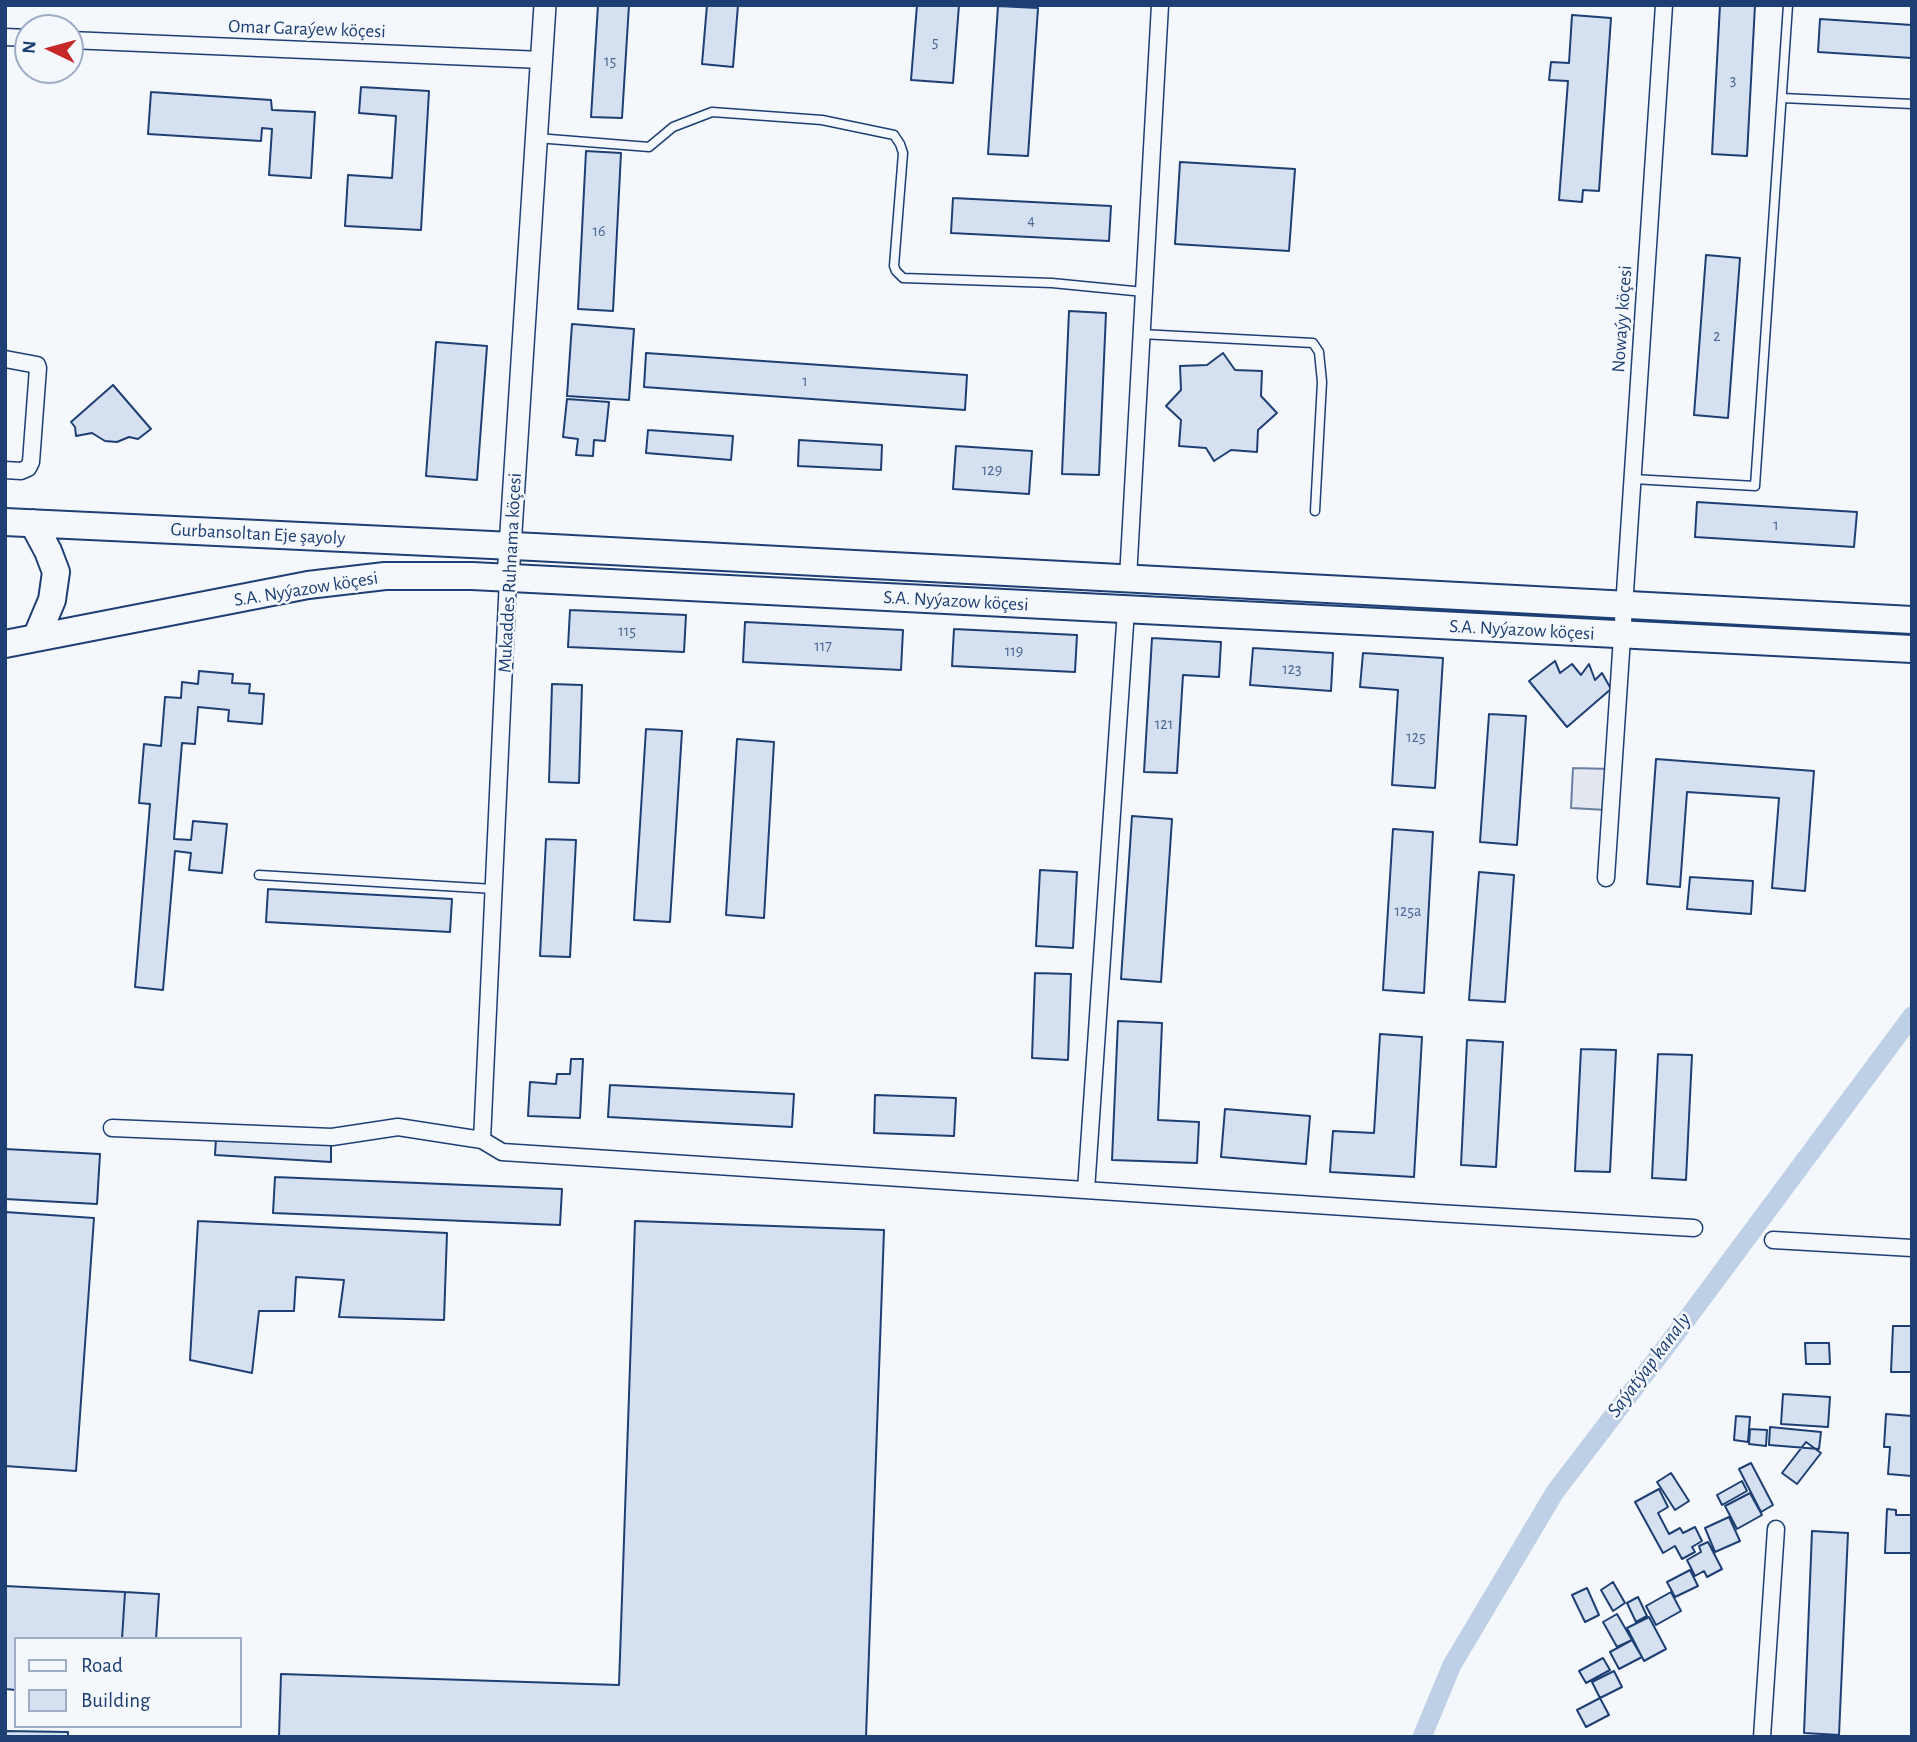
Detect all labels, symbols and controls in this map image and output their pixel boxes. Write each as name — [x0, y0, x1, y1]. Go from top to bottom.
north arrow — [14, 14, 84, 84]
street label: Omar Garaýew köçesi — [228, 15, 386, 43]
house number: 5 — [932, 32, 938, 52]
text: N — [20, 40, 40, 55]
house number: 15 — [604, 51, 616, 71]
house number: 3 — [1730, 70, 1736, 90]
house number: 4 — [1027, 210, 1035, 230]
house number: 16 — [592, 221, 606, 241]
street label: Nowaýy köçesi — [1607, 264, 1637, 374]
house number: 2 — [1713, 326, 1721, 346]
house number: 1 — [802, 371, 808, 391]
house number: 129 — [982, 460, 1002, 480]
street label: Mukaddes Ruhnama köçesi — [493, 472, 527, 674]
house number: 1 — [1773, 515, 1779, 535]
street label: Gurbansoltan Eje şayoly — [170, 518, 346, 550]
street label: S.A. Nyýazow köçesi — [232, 566, 380, 612]
street label: S.A. Nyýazow köçesi — [883, 586, 1029, 616]
street label: S.A. Nyýazow köçesi — [1449, 615, 1595, 645]
house number: 115 — [618, 621, 636, 641]
house number: 117 — [814, 636, 832, 656]
house number: 119 — [1005, 641, 1023, 661]
house number: 123 — [1282, 659, 1302, 679]
house number: 121 — [1155, 714, 1173, 734]
house number: 125 — [1406, 727, 1426, 747]
house number: 125a — [1395, 901, 1421, 921]
water label: Saýatýap kanaly — [1602, 1308, 1696, 1422]
legend — [14, 1637, 242, 1728]
text: Road — [81, 1655, 123, 1676]
text: Building — [81, 1690, 150, 1711]

